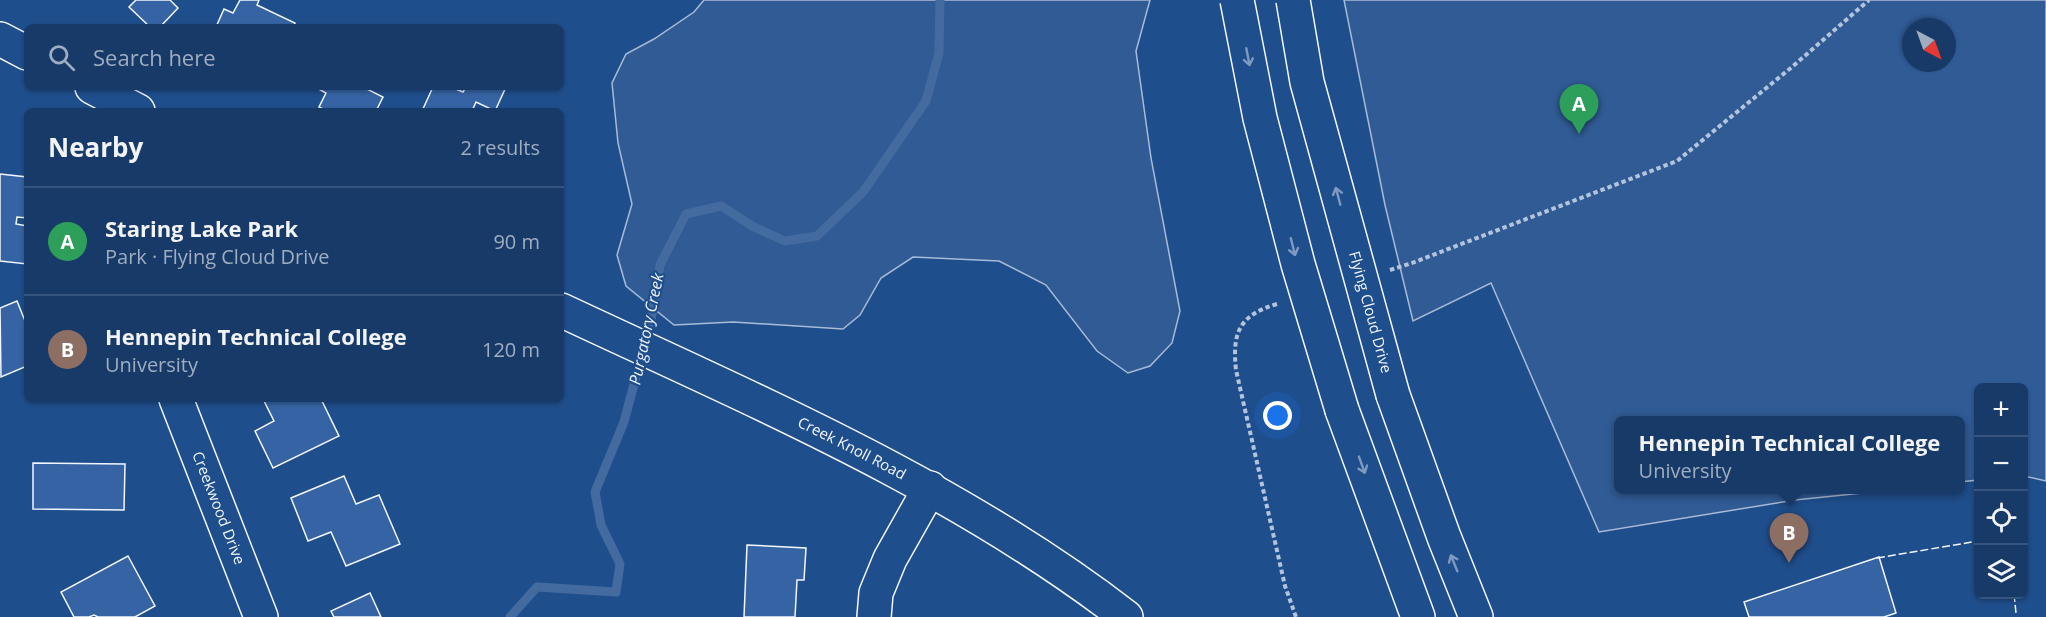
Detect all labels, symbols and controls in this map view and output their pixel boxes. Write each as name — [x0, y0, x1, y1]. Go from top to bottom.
north arrow — [1902, 18, 1956, 72]
search box — [24, 24, 564, 90]
icon: search — [45, 41, 78, 74]
text: Search here — [93, 42, 216, 72]
one-way arrow — [1243, 47, 1254, 67]
pin: A — [1560, 84, 1598, 134]
text: Nearby — [48, 129, 143, 165]
text: 2 results — [460, 134, 540, 161]
one-way arrow — [1332, 187, 1343, 206]
text: Staring Lake Park — [105, 213, 298, 243]
text: A — [61, 228, 74, 255]
text: 90 m — [493, 228, 540, 255]
one-way arrow — [1288, 237, 1300, 256]
text: Park · Flying Cloud Drive — [105, 243, 330, 270]
street label: Flying Cloud Drive — [1345, 249, 1397, 375]
water label: Purgatory Creek — [623, 270, 669, 387]
text: Hennepin Technical College — [105, 321, 407, 351]
text: B — [61, 336, 74, 363]
text: 120 m — [482, 336, 540, 363]
text: University — [105, 351, 198, 378]
map controls — [1974, 383, 2028, 599]
button: + — [1974, 383, 2028, 437]
your location — [1263, 401, 1292, 430]
street label: Creek Knoll Road — [795, 412, 910, 484]
popup — [1614, 416, 1965, 494]
text: Hennepin Technical College — [1639, 427, 1940, 457]
button: − — [1974, 437, 2028, 491]
street label: Creekwood Drive — [188, 448, 251, 567]
one-way arrow — [1357, 455, 1368, 473]
text: University — [1639, 457, 1732, 484]
button: locate — [1974, 491, 2028, 545]
pin: B — [1770, 514, 1808, 563]
button: layers — [1974, 545, 2028, 599]
one-way arrow — [1448, 554, 1459, 572]

